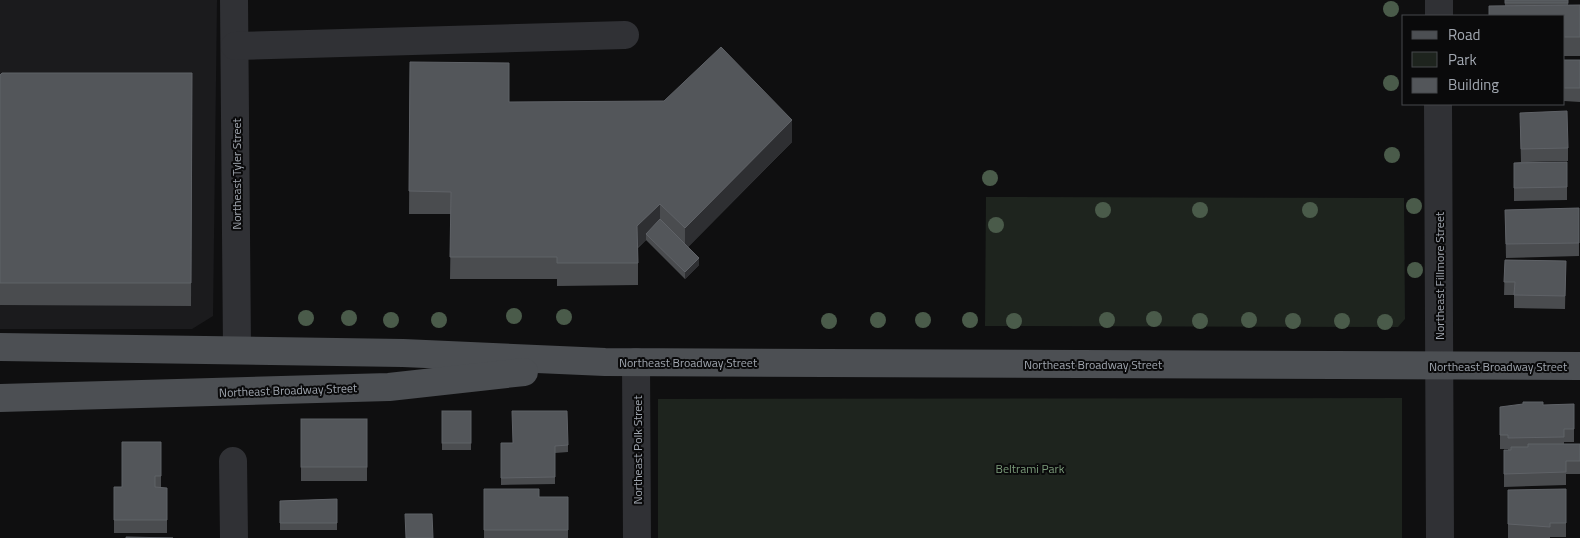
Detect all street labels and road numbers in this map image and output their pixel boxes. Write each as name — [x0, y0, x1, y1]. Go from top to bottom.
street label: Northeast Tyler Street — [227, 117, 246, 230]
street label: Northeast Fillmore Street — [1430, 211, 1449, 340]
street label: Northeast Broadway Street — [619, 353, 758, 372]
street label: Northeast Broadway Street — [1024, 355, 1163, 374]
street label: Northeast Broadway Street — [1429, 357, 1568, 376]
street label: Northeast Broadway Street — [219, 378, 358, 402]
street label: Northeast Polk Street — [628, 395, 647, 505]

